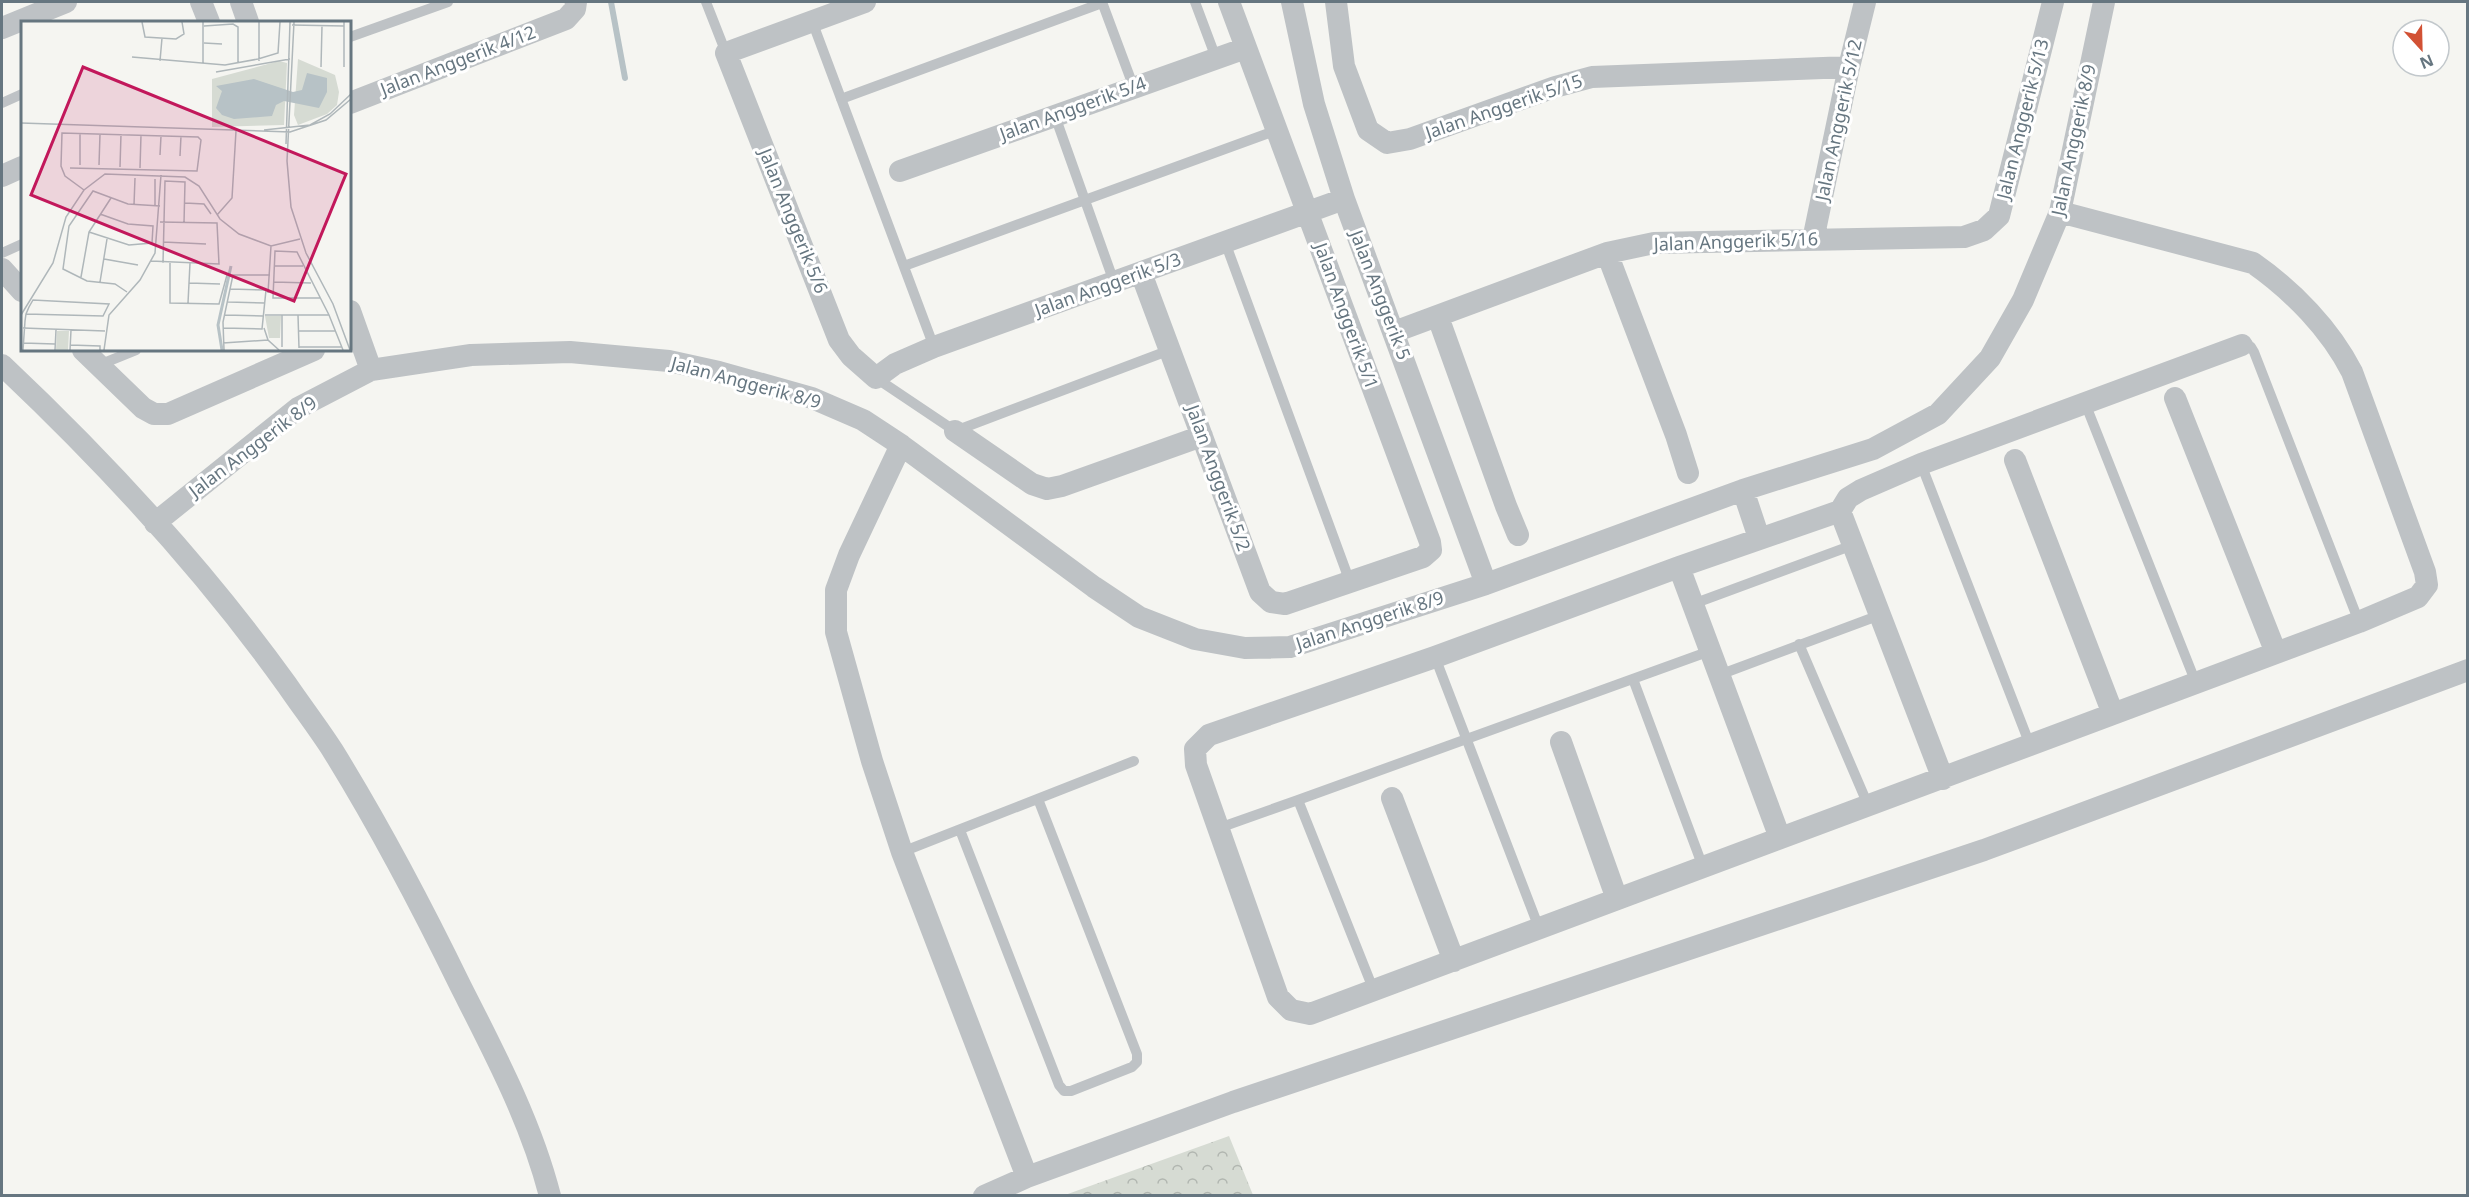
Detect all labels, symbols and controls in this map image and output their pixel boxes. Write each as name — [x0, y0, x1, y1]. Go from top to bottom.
north arrow — [2391, 18, 2451, 78]
street label: Jalan Anggerik 4/12 — [375, 19, 539, 101]
inset map — [21, 21, 351, 351]
street label: Jalan Anggerik 5/13 — [1990, 36, 2054, 203]
street label: Jalan Anggerik 5/12 — [1809, 37, 1867, 205]
text: N — [2416, 49, 2437, 75]
street label: Jalan Anggerik 8/9 — [2045, 62, 2101, 220]
street label: Jalan Anggerik 5/15 — [1420, 68, 1585, 145]
street label: Jalan Anggerik 5/4 — [994, 70, 1149, 146]
street label: Jalan Anggerik 5/6 — [753, 143, 834, 297]
street label: Jalan Anggerik 5 — [1344, 224, 1417, 363]
street label: Jalan Anggerik 5/16 — [1651, 226, 1819, 256]
street label: Jalan Anggerik 5/1 — [1309, 237, 1385, 392]
street label: Jalan Anggerik 5/3 — [1029, 246, 1184, 322]
street label: Jalan Anggerik 8/9 — [667, 350, 824, 414]
street label: Jalan Anggerik 8/9 — [182, 390, 321, 503]
street label: Jalan Anggerik 5/2 — [1181, 399, 1257, 554]
street label: Jalan Anggerik 8/9 — [1291, 585, 1447, 656]

